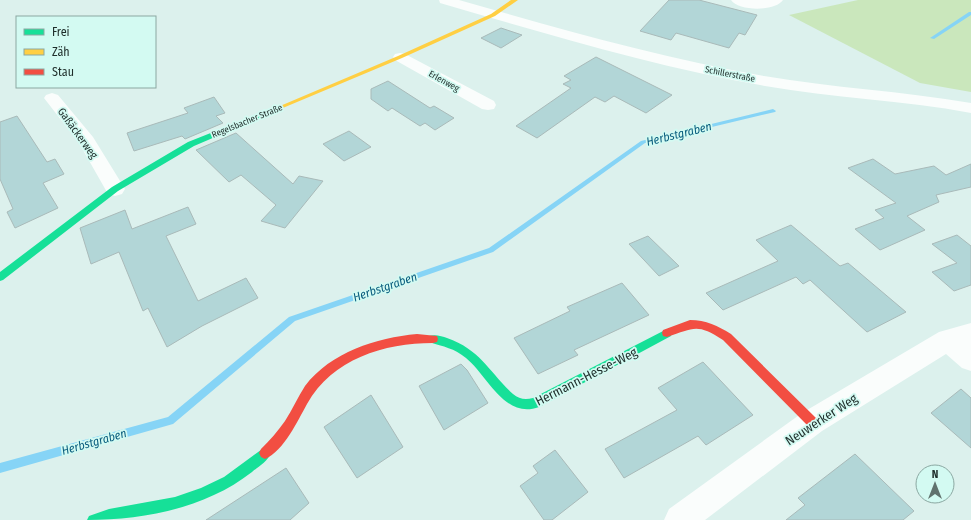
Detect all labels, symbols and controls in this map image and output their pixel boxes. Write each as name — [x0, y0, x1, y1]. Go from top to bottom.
legend — [16, 16, 156, 88]
text: Frei — [52, 25, 70, 39]
text: Zäh — [52, 45, 70, 59]
street label: Schillerstraße — [704, 64, 756, 84]
text: Stau — [52, 65, 74, 79]
street label: Erlenweg — [427, 69, 462, 94]
street label: Regelsbacher Straße — [210, 102, 284, 140]
street label: Gaßäckerweg — [55, 105, 101, 162]
water label: Herbstgraben — [645, 119, 713, 149]
water label: Herbstgraben — [351, 270, 419, 304]
street label: Hermann-Hesse-Weg — [533, 344, 640, 409]
street label: Neuwerker Weg — [783, 390, 861, 448]
water label: Herbstgraben — [60, 426, 128, 458]
north arrow — [915, 464, 955, 504]
text: N — [932, 468, 938, 481]

